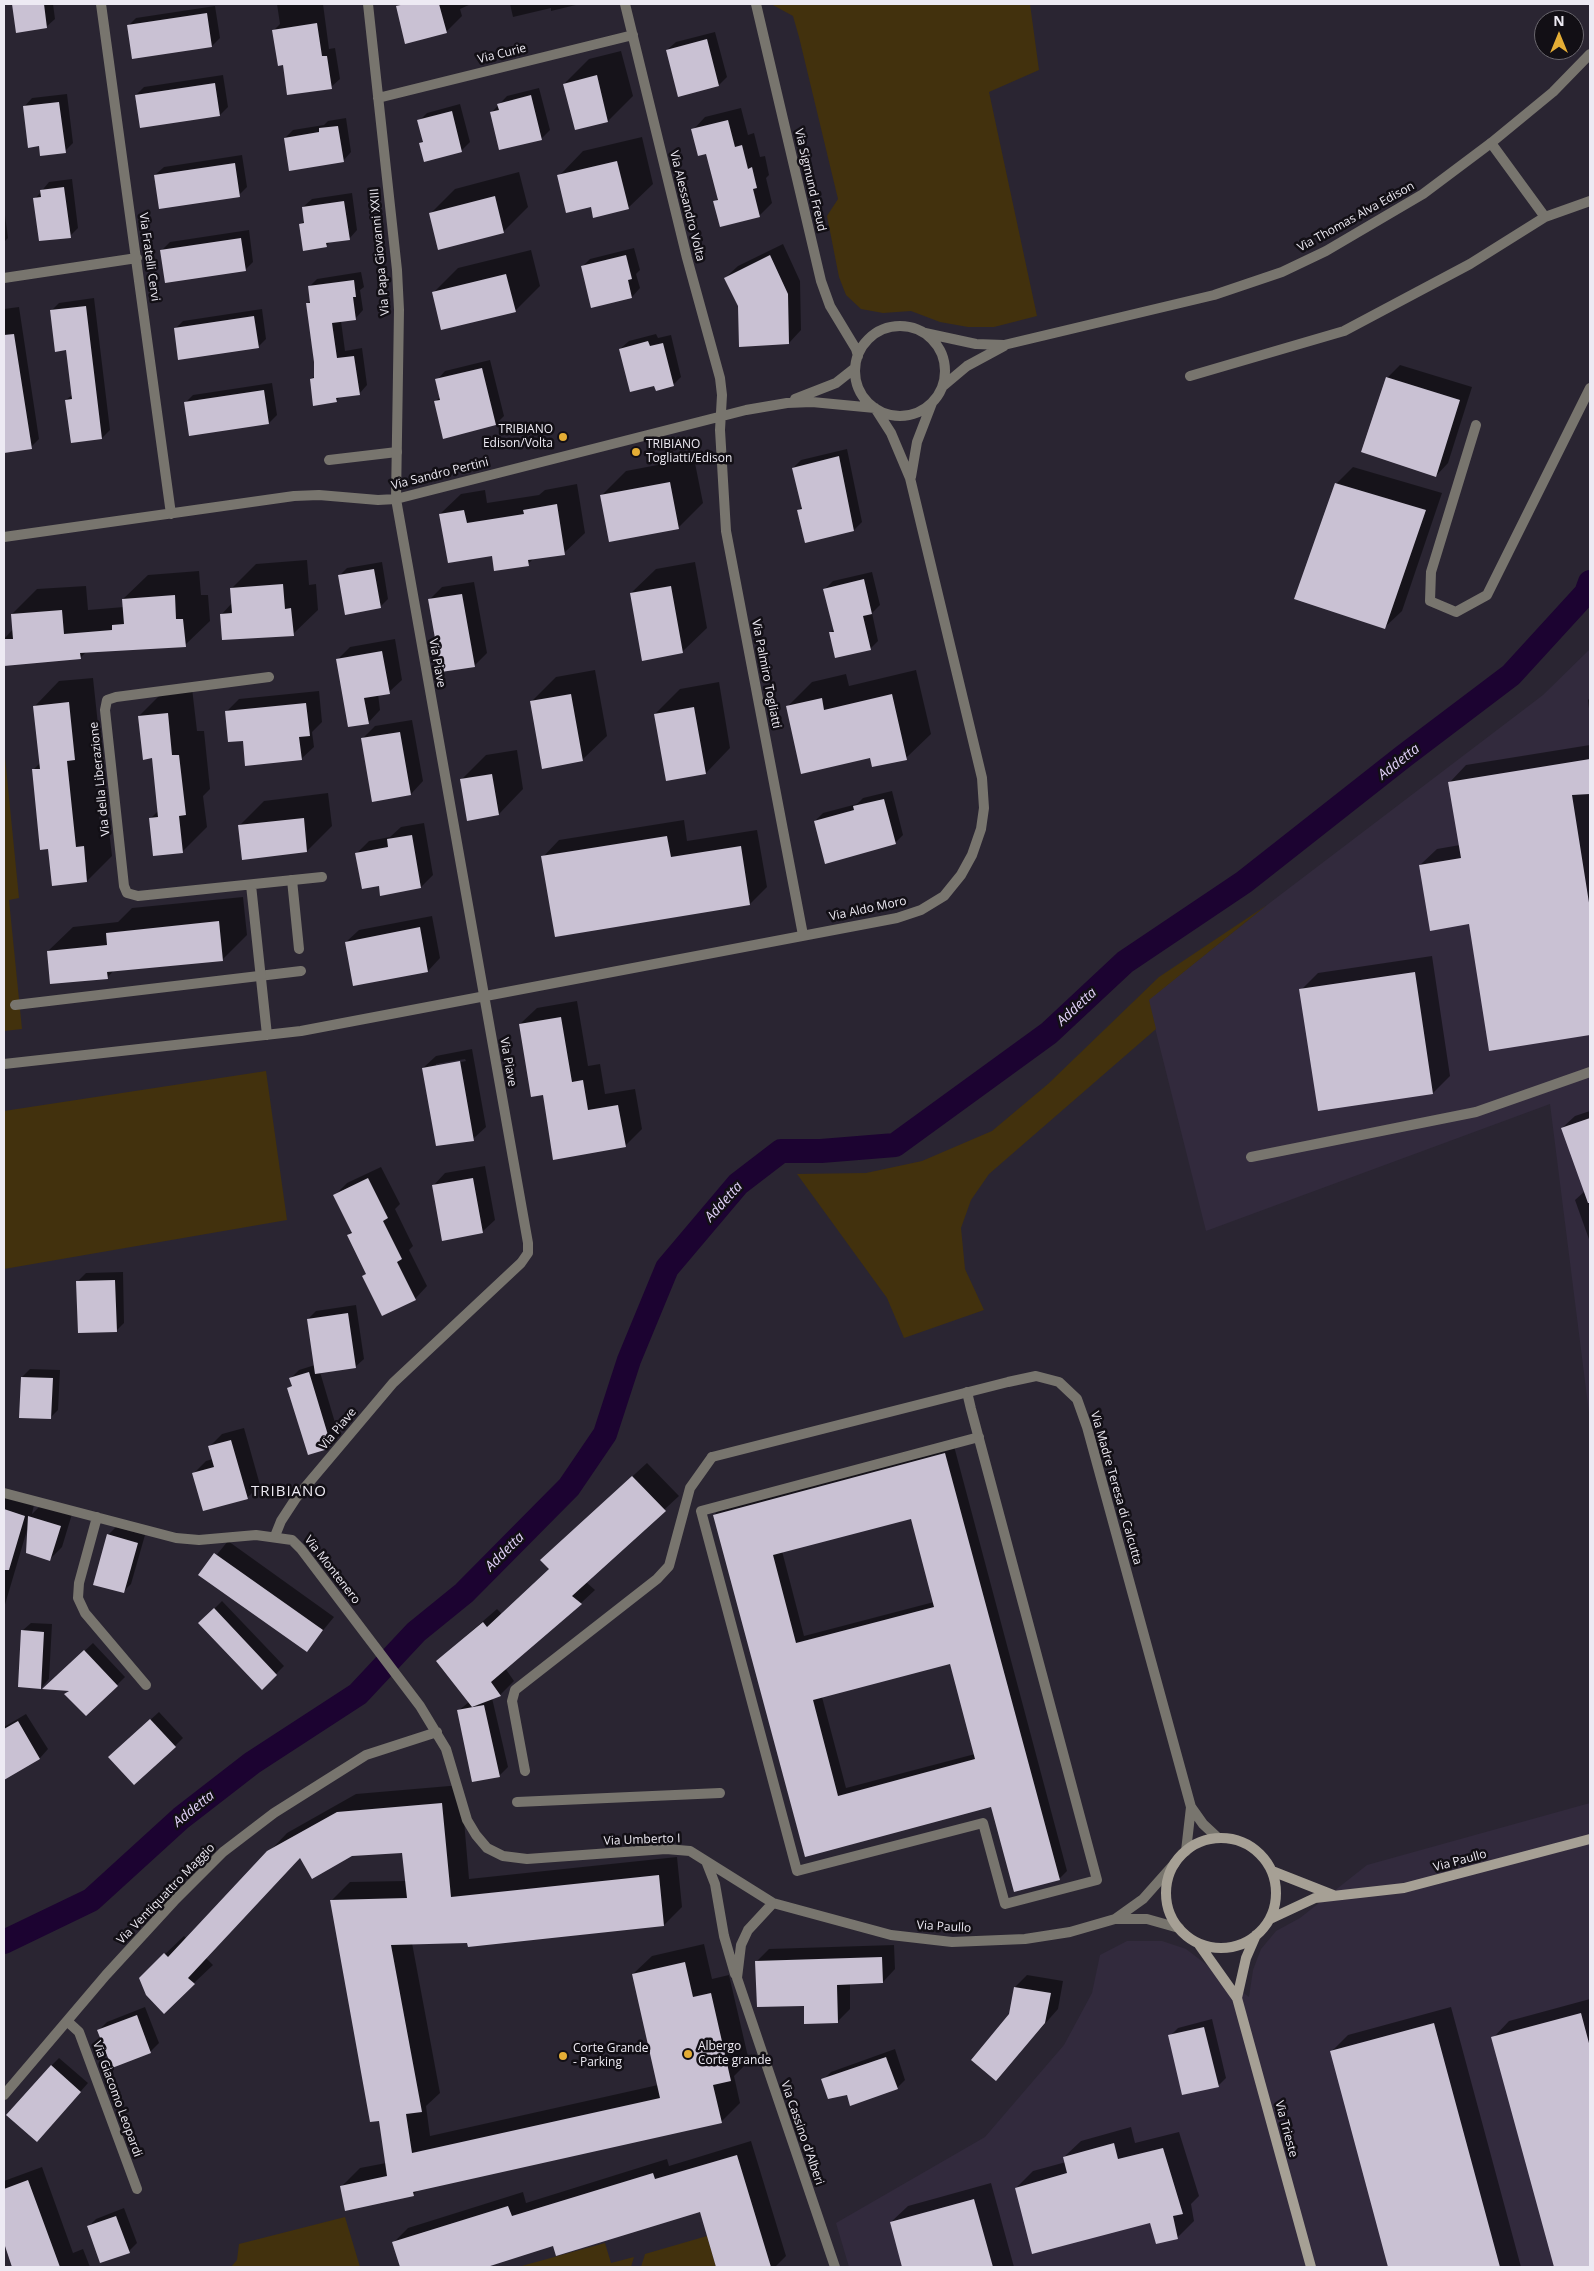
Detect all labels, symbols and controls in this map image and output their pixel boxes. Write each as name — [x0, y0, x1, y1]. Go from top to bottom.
north arrow — [1534, 10, 1584, 60]
text: N — [1553, 11, 1565, 30]
street label: Via Curie — [476, 41, 528, 67]
street label: Via Sigmund Freud — [791, 127, 829, 233]
street label: Via Alessandro Volta — [666, 149, 708, 263]
street label: Via Thomas Alva Edison — [1295, 179, 1417, 255]
street label: Via Papa Giovanni XXIII — [367, 188, 393, 316]
street label: Via Fratelli Cervi — [136, 212, 162, 302]
place label: TRIBIANO Edison/Volta — [483, 423, 553, 451]
marker: TRIBIANO Edison/Volta — [557, 431, 569, 443]
place label: TRIBIANO Togliatti/Edison — [646, 438, 732, 466]
marker: TRIBIANO Togliatti/Edison — [630, 446, 642, 458]
street label: Via Sandro Pertini — [390, 455, 490, 493]
street label: Via Palmiro Togliatti — [748, 618, 784, 730]
street label: Via Piave — [426, 637, 448, 689]
street label: Via della Liberazione — [87, 721, 113, 837]
water label: Addetta — [1375, 741, 1423, 783]
street label: Via Aldo Moro — [828, 894, 908, 924]
water label: Addetta — [1054, 984, 1100, 1030]
street label: Via Piave — [497, 1036, 519, 1088]
water label: Addetta — [702, 1178, 746, 1226]
street label: Via Piave — [317, 1405, 359, 1453]
street label: Via Madre Teresa di Calcutta — [1087, 1410, 1145, 1566]
district label: TRIBIANO — [250, 1483, 328, 1501]
water label: Addetta — [482, 1529, 528, 1575]
street label: Via Montenero — [301, 1533, 363, 1607]
water label: Addetta — [170, 1787, 218, 1831]
street label: Via Umberto I — [603, 1831, 681, 1849]
street label: Via Ventiquattro Maggio — [114, 1841, 218, 1947]
street label: Via Paullo — [1432, 1847, 1488, 1875]
street label: Via Paullo — [916, 1918, 972, 1936]
street label: Via Giacomo Leopardi — [89, 2039, 145, 2159]
place label: Albergo Corte grande — [698, 2040, 771, 2068]
place label: Corte Grande - Parking — [573, 2042, 649, 2070]
marker: Albergo Corte grande — [682, 2048, 694, 2060]
marker: Corte Grande - Parking — [557, 2050, 569, 2062]
street label: Via Cassino d'Alberi — [777, 2079, 827, 2187]
street label: Via Trieste — [1272, 2099, 1300, 2159]

